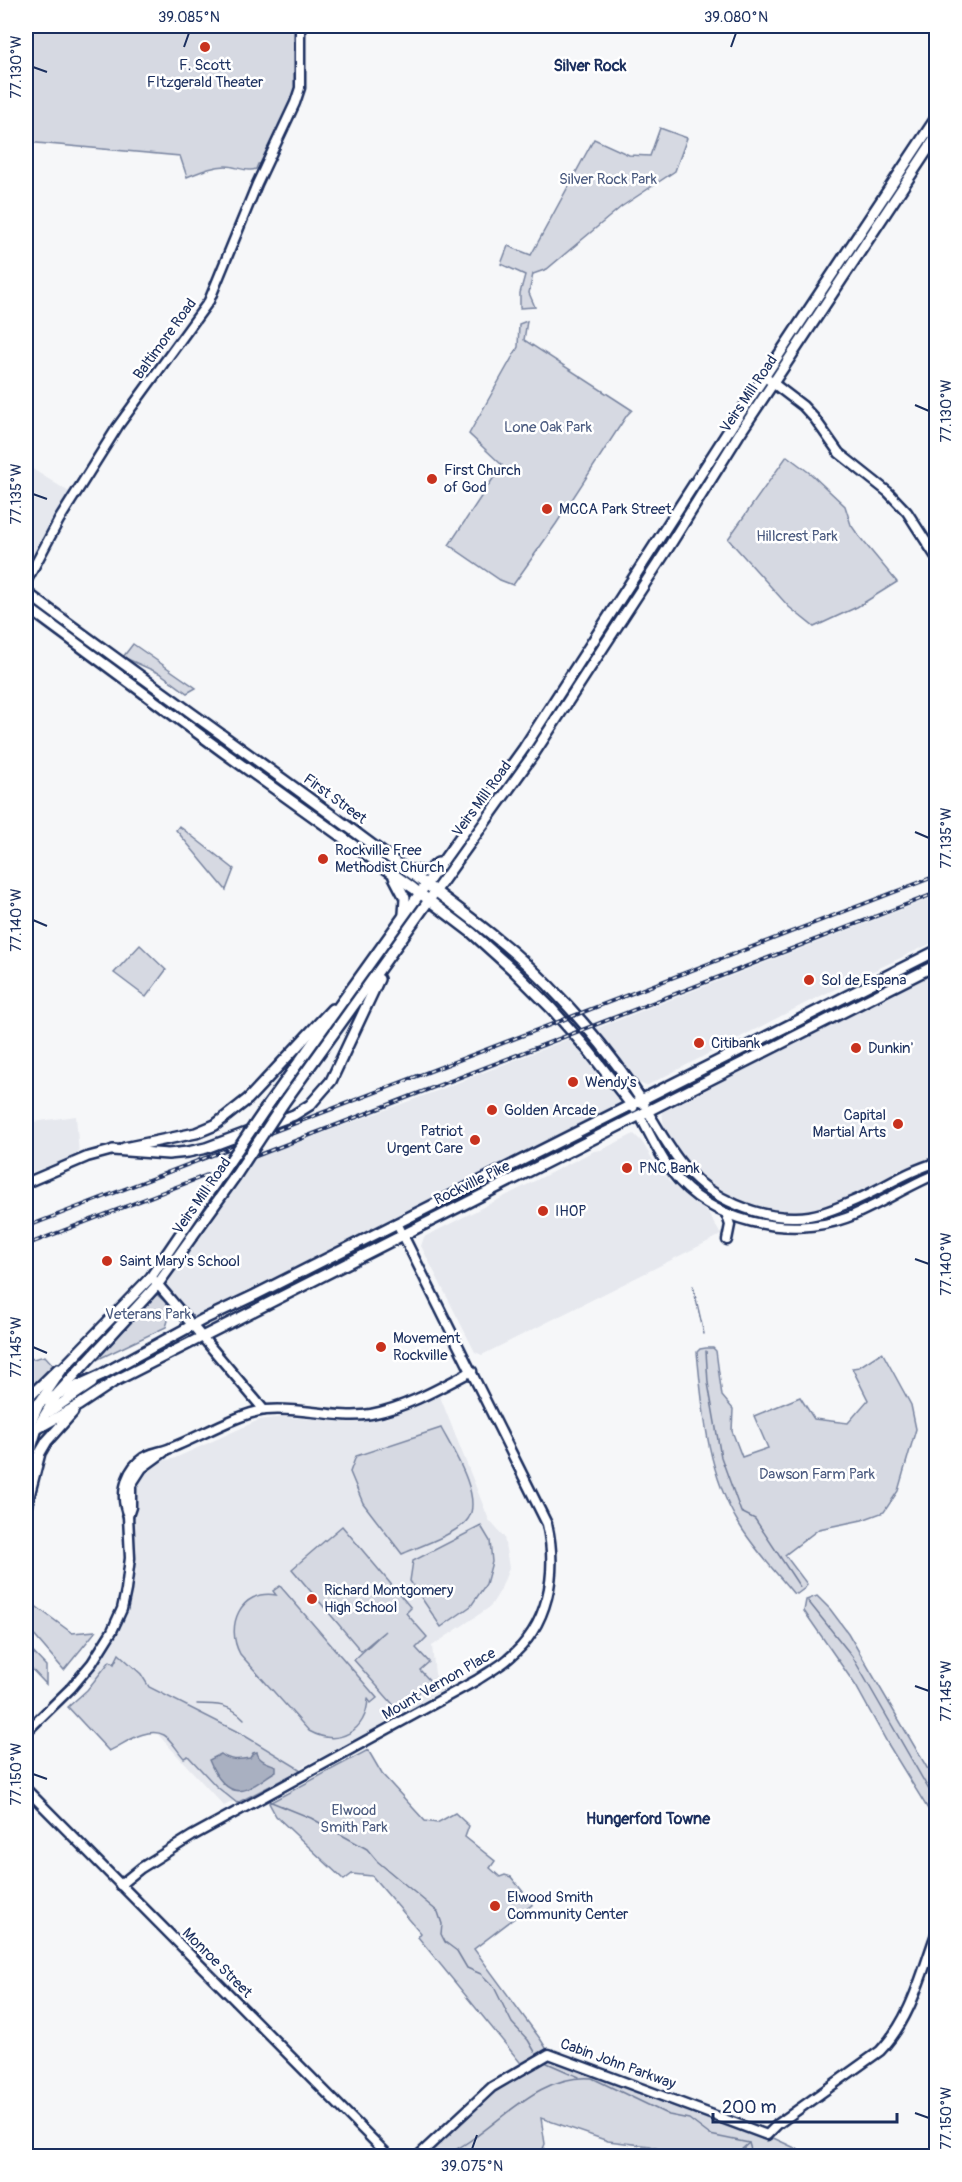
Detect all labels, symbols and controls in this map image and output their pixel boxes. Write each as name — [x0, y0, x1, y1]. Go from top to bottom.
text: 39.085°N — [158, 8, 220, 27]
text: 39.080°N — [704, 8, 768, 27]
text: 77.130°W — [7, 35, 26, 99]
marker: F. Scott FItzgerald Theater — [198, 40, 212, 54]
place label: F. Scott FItzgerald Theater — [147, 56, 264, 92]
district label: Silver Rock — [554, 56, 627, 76]
park label: Silver Rock Park — [559, 170, 658, 189]
street label: Baltimore Road — [129, 295, 201, 383]
street label: Veirs Mill Road — [716, 352, 782, 436]
text: 77.130°W — [937, 379, 956, 443]
park label: Lone Oak Park — [504, 418, 593, 437]
place label: First Church of God — [444, 461, 521, 497]
text: 77.135°W — [7, 463, 26, 524]
marker: First Church of God — [425, 472, 439, 486]
place label: MCCA Park Street — [559, 500, 672, 519]
marker: MCCA Park Street — [540, 502, 554, 516]
park label: Hillcrest Park — [756, 527, 839, 546]
street label: Veirs Mill Road — [448, 757, 516, 841]
street label: First Street — [300, 770, 371, 829]
text: 77.135°W — [937, 807, 956, 868]
place label: Rockville Free Methodist Church — [335, 841, 444, 877]
marker: Rockville Free Methodist Church — [316, 852, 330, 866]
text: 77.140°W — [7, 888, 26, 952]
place label: Sol de Espana — [821, 971, 906, 990]
marker: Sol de Espana — [802, 973, 816, 987]
place label: Citibank — [711, 1034, 761, 1053]
marker: Citibank — [692, 1036, 706, 1050]
place label: Dunkin' — [868, 1039, 913, 1058]
marker: Dunkin' — [849, 1041, 863, 1055]
place label: Wendy's — [585, 1073, 637, 1092]
marker: Wendy's — [566, 1075, 580, 1089]
place label: Golden Arcade — [504, 1101, 597, 1120]
marker: Golden Arcade — [485, 1103, 499, 1117]
place label: Capital Martial Arts — [813, 1106, 886, 1142]
marker: Capital Martial Arts — [891, 1117, 905, 1131]
place label: Patriot Urgent Care — [387, 1122, 464, 1158]
marker: Patriot Urgent Care — [468, 1133, 482, 1147]
street label: Veirs Mill Road — [169, 1154, 235, 1238]
street label: Rockville Pike — [431, 1156, 514, 1210]
place label: PNC Bank — [639, 1159, 700, 1178]
marker: PNC Bank — [620, 1161, 634, 1175]
place label: IHOP — [555, 1202, 587, 1221]
marker: IHOP — [536, 1204, 550, 1218]
text: 77.140°W — [937, 1232, 956, 1296]
place label: Saint Mary's School — [119, 1252, 240, 1271]
marker: Saint Mary's School — [100, 1254, 114, 1268]
park label: Veterans Park — [105, 1305, 192, 1324]
text: 77.145°W — [7, 1316, 26, 1378]
place label: Movement Rockville — [393, 1329, 462, 1365]
marker: Movement Rockville — [374, 1340, 388, 1354]
park label: Dawson Farm Park — [759, 1465, 876, 1484]
place label: Richard Montgomery High School — [324, 1581, 454, 1617]
marker: Richard Montgomery High School — [305, 1592, 319, 1606]
street label: Mount Vernon Place — [379, 1643, 500, 1724]
text: 77.145°W — [937, 1660, 956, 1722]
text: 77.150°W — [7, 1742, 26, 1805]
park label: Elwood Smith Park — [320, 1801, 388, 1837]
district label: Hungerford Towne — [586, 1809, 711, 1829]
place label: Elwood Smith Community Center — [507, 1888, 629, 1924]
marker: Elwood Smith Community Center — [488, 1899, 502, 1913]
street label: Monroe Street — [178, 1924, 257, 2003]
street label: Cabin John Parkway — [558, 2034, 679, 2094]
scale bar — [713, 2086, 898, 2124]
text: 77.150°W — [937, 2086, 956, 2149]
text: 200 m — [722, 2096, 777, 2119]
text: 39.075°N — [441, 2157, 503, 2176]

